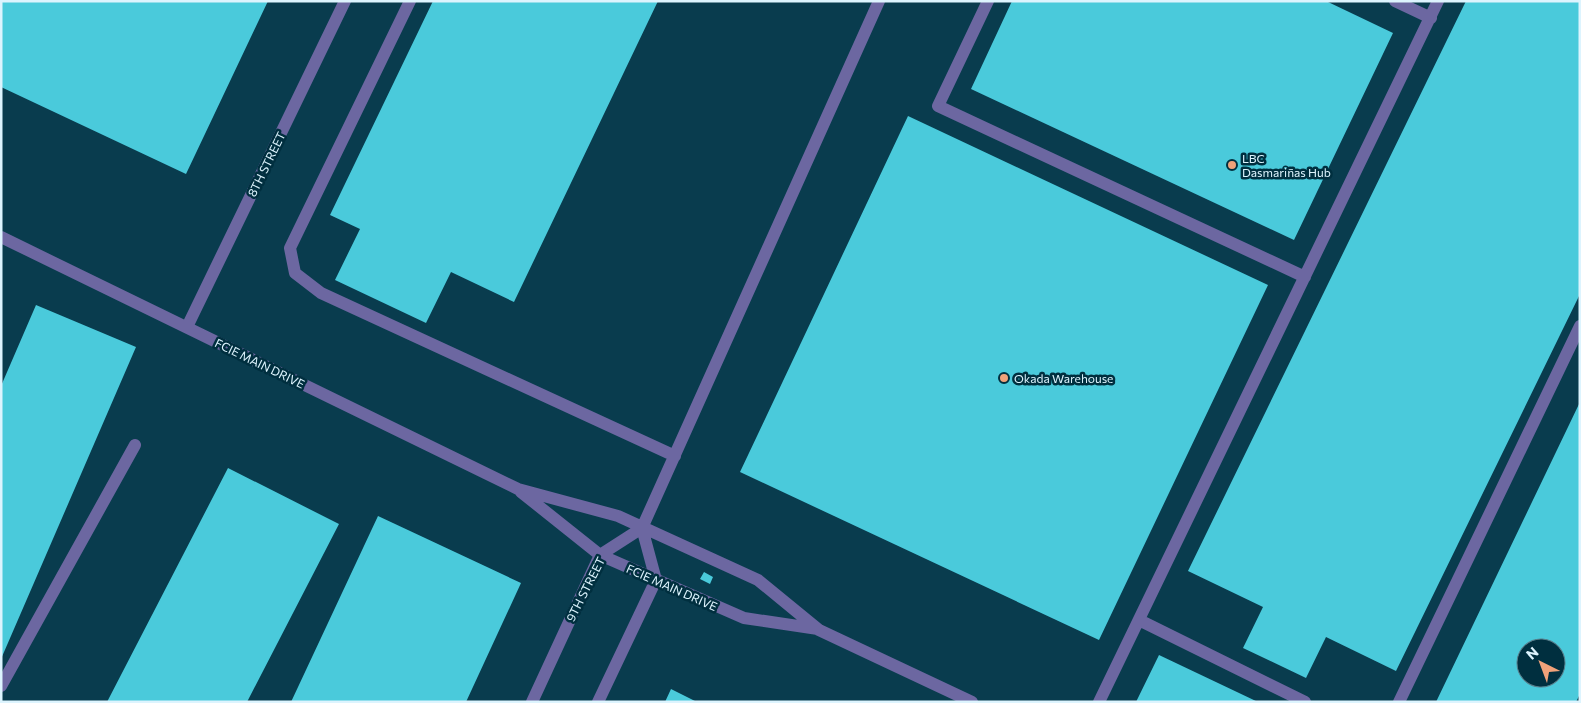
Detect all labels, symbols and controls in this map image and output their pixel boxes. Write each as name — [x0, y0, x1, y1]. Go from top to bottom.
street label: 8TH STREET — [244, 129, 288, 199]
place label: LBC Dasmariñas Hub — [1242, 151, 1331, 179]
marker: LBC Dasmariñas Hub — [1226, 159, 1238, 171]
street label: FCIE MAIN DRIVE — [213, 335, 307, 391]
place label: Okada Warehouse — [1014, 371, 1113, 385]
marker: Okada Warehouse — [998, 372, 1010, 384]
street label: 9TH STREET — [563, 554, 607, 624]
street label: FCIE MAIN DRIVE — [624, 561, 720, 613]
north arrow — [1516, 638, 1566, 688]
text: N — [1522, 643, 1542, 663]

